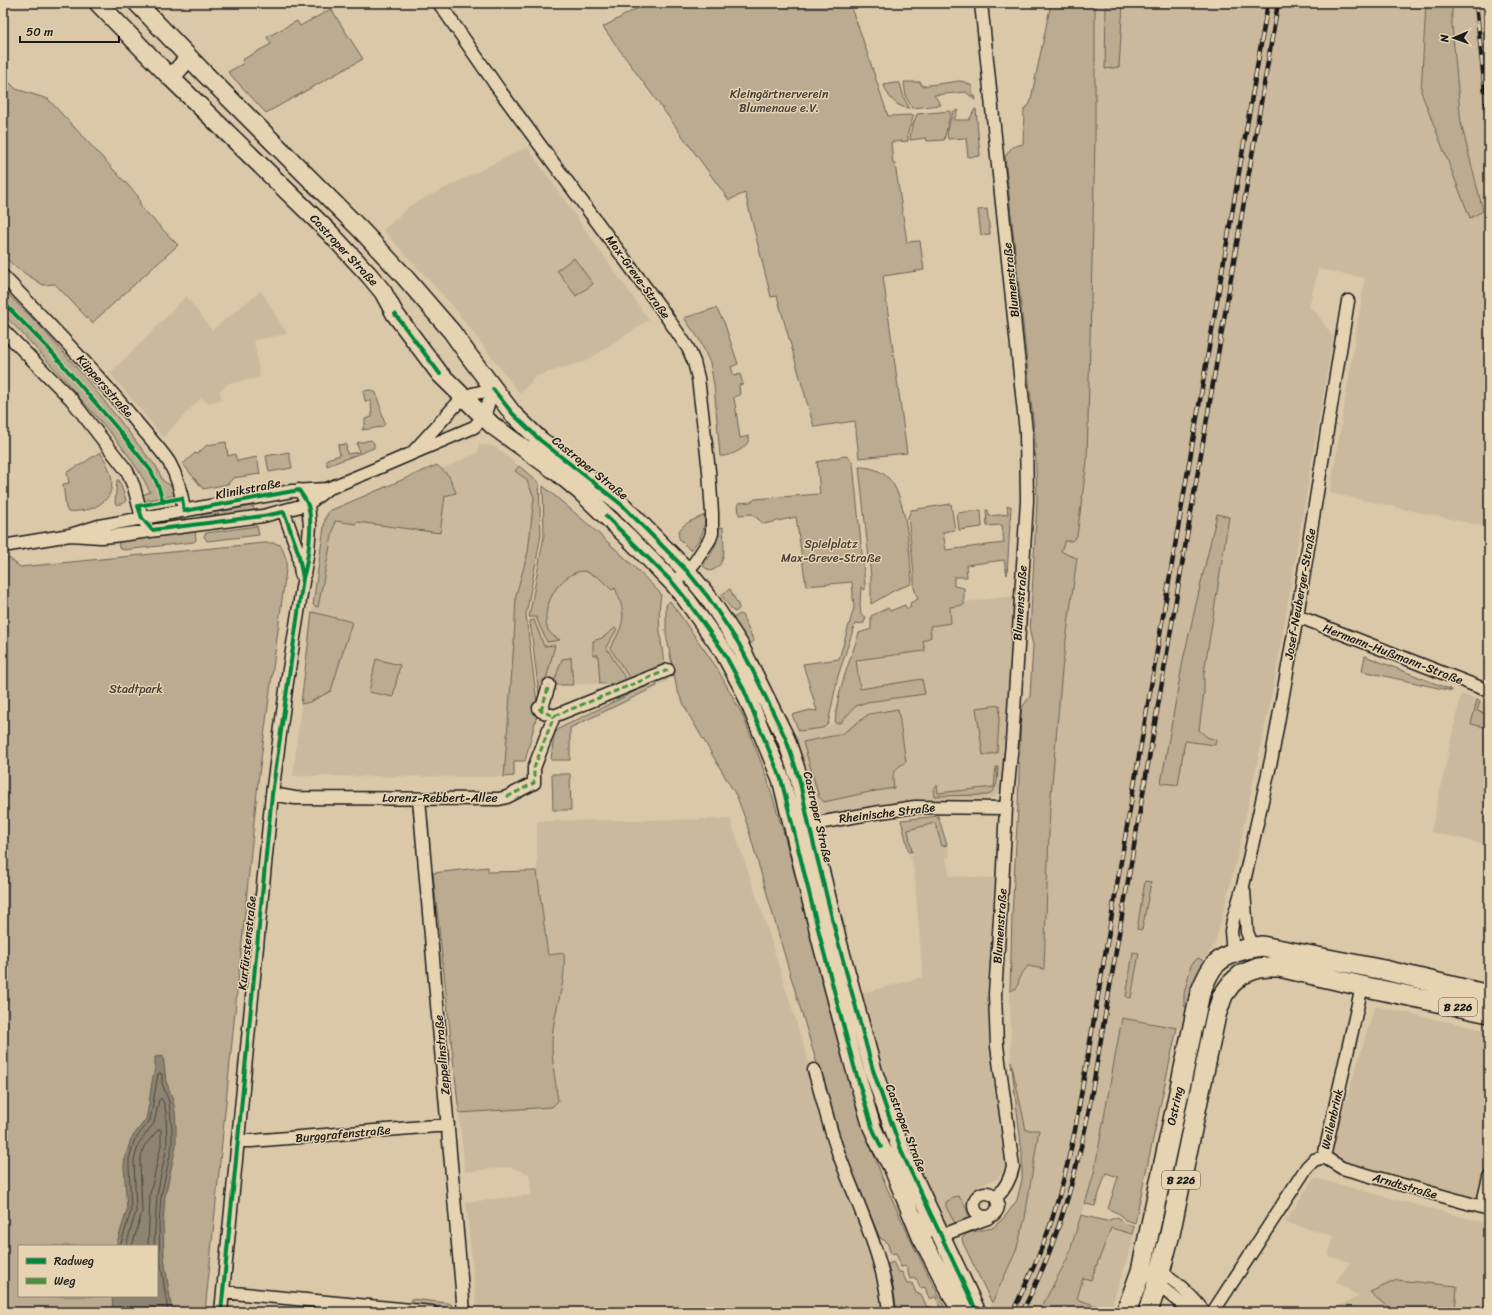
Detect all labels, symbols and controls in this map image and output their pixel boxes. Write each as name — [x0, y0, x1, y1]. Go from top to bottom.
scale bar — [20, 18, 119, 44]
north arrow — [1434, 18, 1474, 58]
text: 50 m — [26, 21, 53, 43]
text: N — [1435, 34, 1454, 43]
park label: Kleingärtnerverein Blumenaue e.V. — [730, 83, 829, 119]
street label: Castroper Straße — [304, 208, 384, 292]
street label: Max-Greve-Straße — [600, 230, 676, 324]
street label: Blumenstraße — [996, 241, 1026, 319]
street label: Küppersstraße — [71, 349, 139, 423]
street label: Castroper Straße — [547, 430, 633, 506]
street label: Klinikstraße — [213, 472, 283, 506]
street label: Josef-Neuberger-Straße — [1277, 527, 1322, 662]
park label: Spielplatz Max-Greve-Straße — [781, 533, 881, 569]
street label: Blumenstraße — [1006, 565, 1034, 641]
street label: Hermann-Hußmann-Straße — [1320, 617, 1466, 691]
park label: Stadtpark — [109, 678, 163, 700]
street label: Castroper Straße — [797, 769, 839, 865]
street label: Lorenz-Rebbert-Allee — [382, 787, 498, 809]
street label: Rheinische Straße — [838, 796, 937, 830]
street label: Blumenstraße — [986, 888, 1014, 964]
street label: Kurfürstenstraße — [231, 895, 263, 991]
road number: B 226 — [1439, 998, 1477, 1016]
street label: Zeppelinstraße — [428, 1014, 456, 1096]
street label: Castroper Straße — [879, 1081, 933, 1175]
street label: Ostring — [1160, 1084, 1190, 1128]
street label: Weilenbrink — [1314, 1086, 1350, 1152]
street label: Burggrafenstraße — [294, 1119, 392, 1149]
street label: Arndtstraße — [1369, 1166, 1440, 1206]
road number: B 226 — [1162, 1171, 1200, 1189]
legend — [18, 1245, 158, 1297]
text: Radweg — [54, 1250, 94, 1272]
text: Weg — [54, 1270, 75, 1292]

